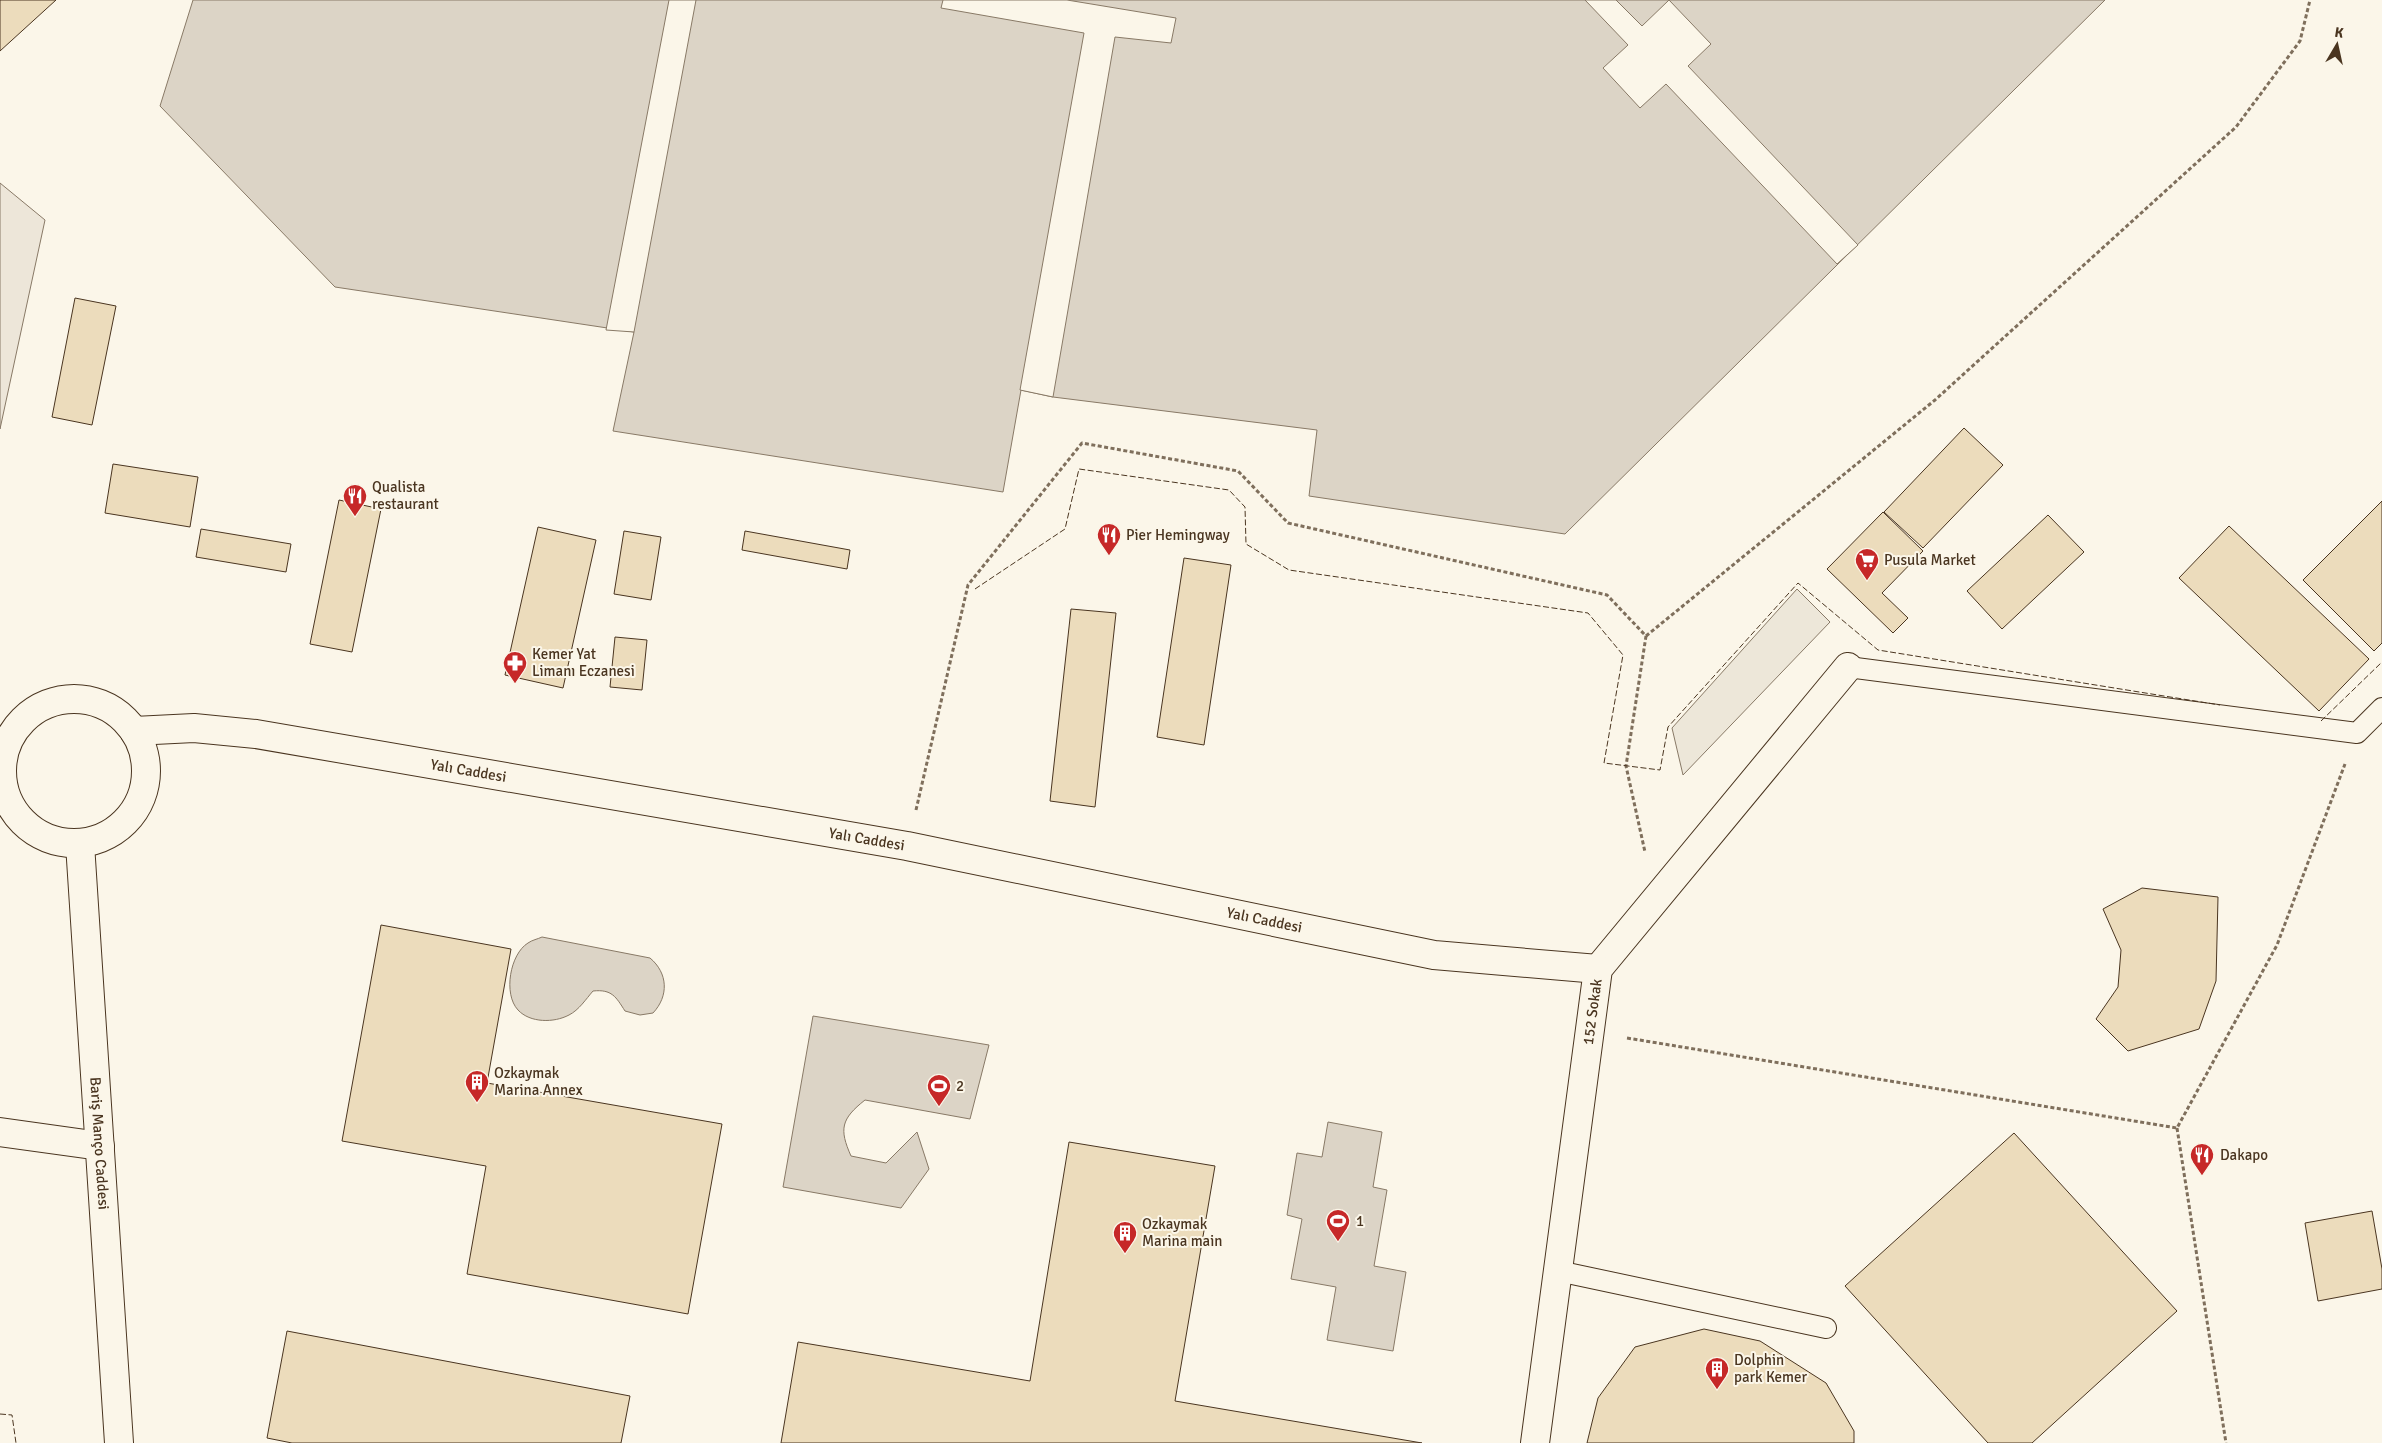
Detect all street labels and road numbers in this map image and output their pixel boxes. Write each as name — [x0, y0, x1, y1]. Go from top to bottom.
street label: Yalı Caddesi — [429, 755, 508, 786]
street label: Yalı Caddesi — [827, 824, 906, 854]
street label: Yalı Caddesi — [1225, 903, 1304, 937]
street label: 152 Sokak — [1579, 977, 1606, 1046]
street label: Bariş Manço Caddesi — [86, 1076, 113, 1210]

